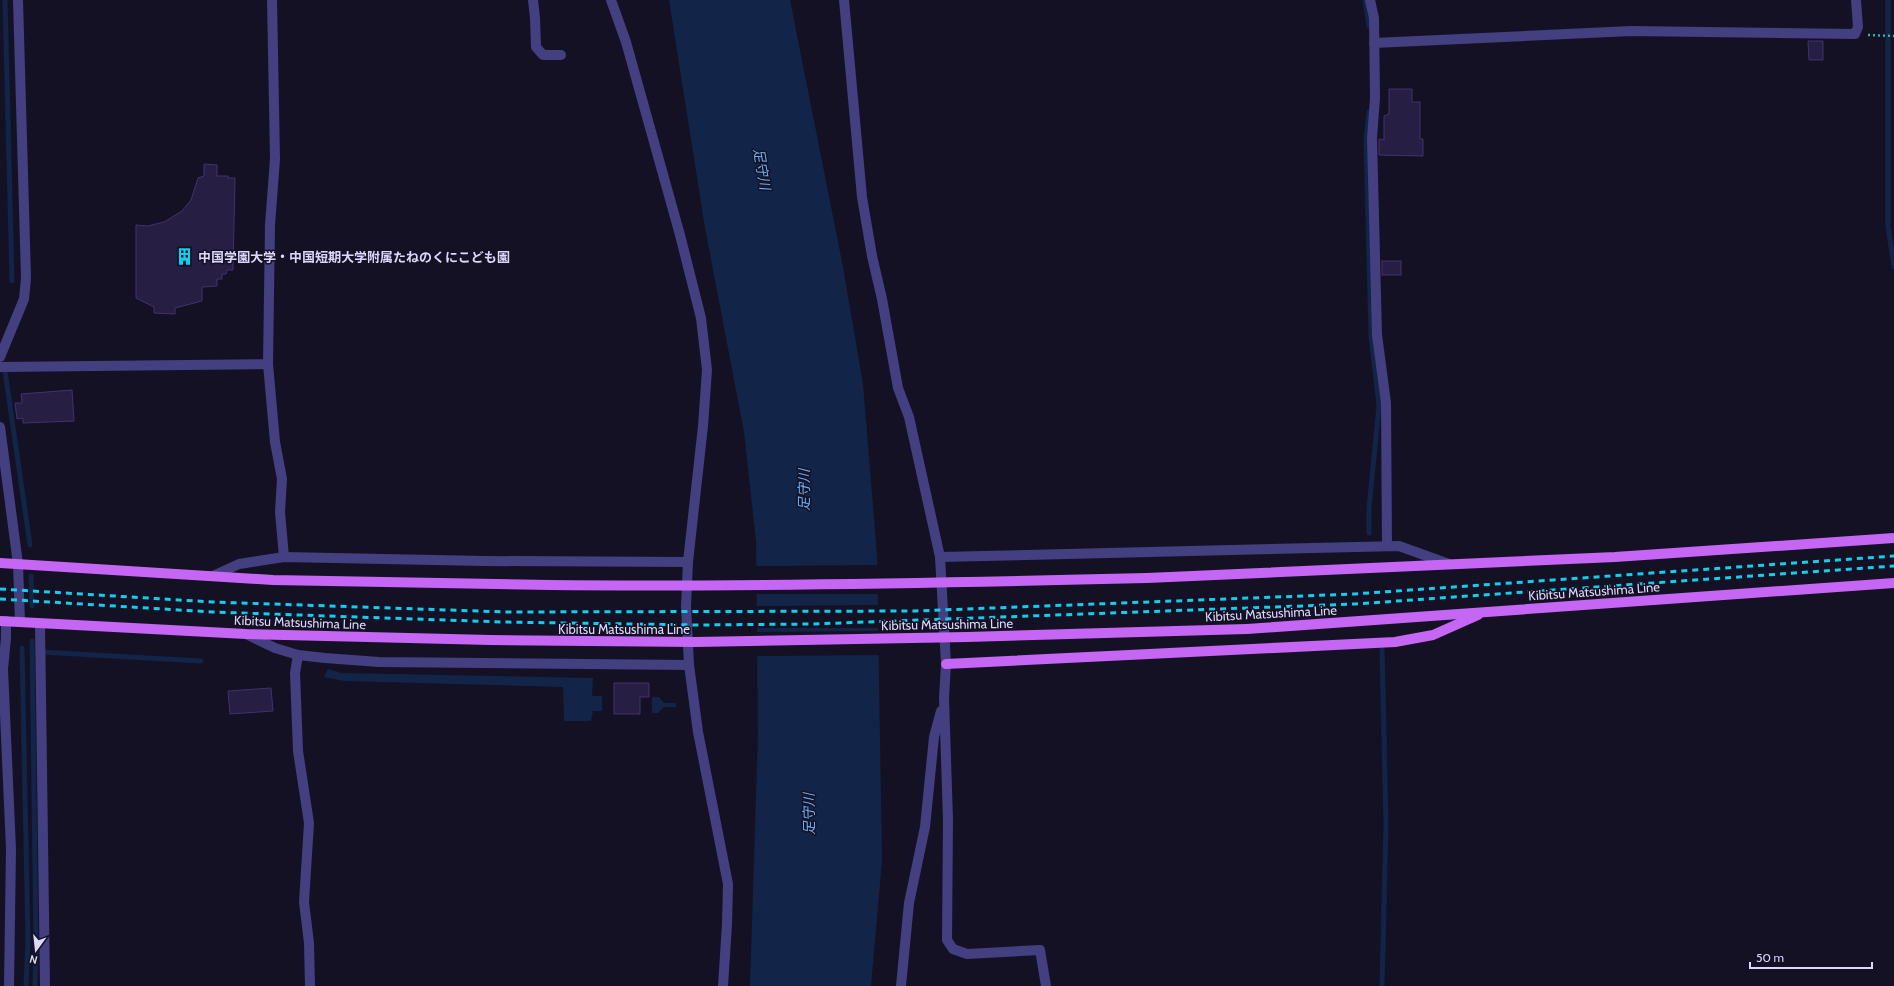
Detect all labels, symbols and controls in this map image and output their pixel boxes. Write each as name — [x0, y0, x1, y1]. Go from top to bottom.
water label: 足守川 — [749, 147, 775, 193]
building icon: 中国学園大学・中国短期大学附属たねのくにこども園 — [175, 247, 195, 267]
place label: 中国学園大学・中国短期大学附属たねのくにこども園 — [198, 249, 510, 265]
water label: 足守川 — [795, 467, 813, 511]
street label: Kibitsu Matsushima Line — [1528, 578, 1661, 604]
street label: Kibitsu Matsushima Line — [1205, 602, 1338, 624]
street label: Kibitsu Matsushima Line — [234, 612, 367, 632]
street label: Kibitsu Matsushima Line — [881, 615, 1013, 633]
street label: Kibitsu Matsushima Line — [558, 621, 690, 637]
water label: 足守川 — [800, 791, 818, 835]
north arrow — [16, 930, 56, 970]
scale bar — [1750, 944, 1872, 970]
text: 50 m — [1756, 950, 1784, 965]
text: N — [28, 952, 39, 967]

